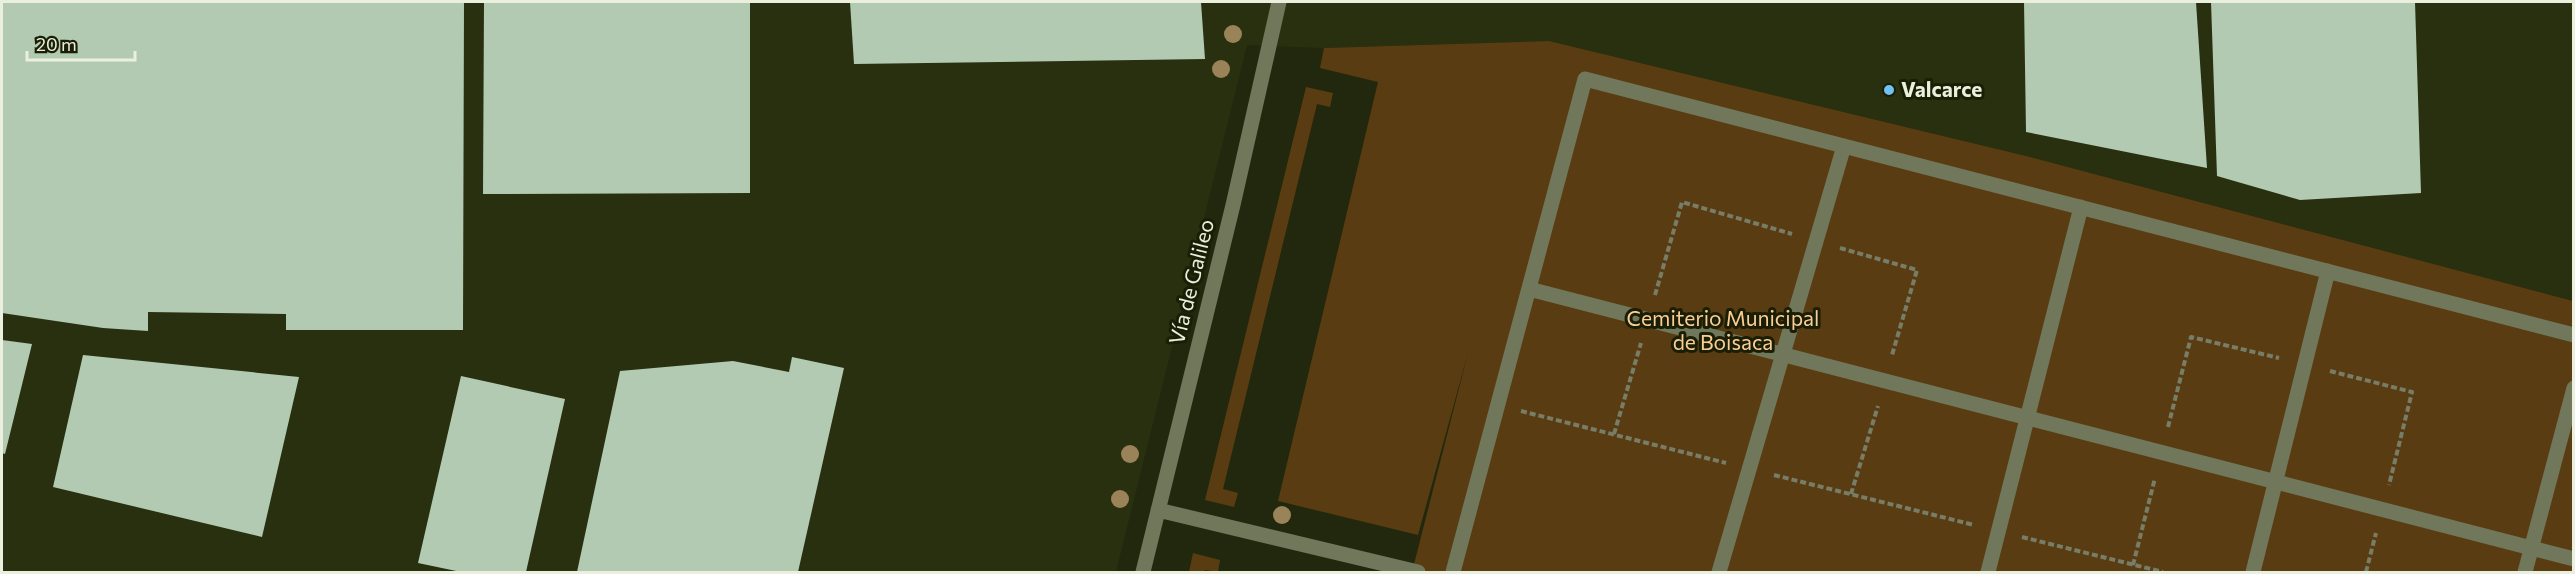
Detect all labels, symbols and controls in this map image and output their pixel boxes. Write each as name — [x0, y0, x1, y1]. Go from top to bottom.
scale bar — [27, 24, 135, 62]
text: 20 m — [36, 33, 77, 55]
place label: Valcarce — [1901, 76, 1982, 101]
marker: Valcarce — [1882, 83, 1896, 97]
street label: Vía de Galileo — [1163, 217, 1218, 347]
park label: Cemiterio Municipal de Boisaca — [1627, 305, 1819, 354]

